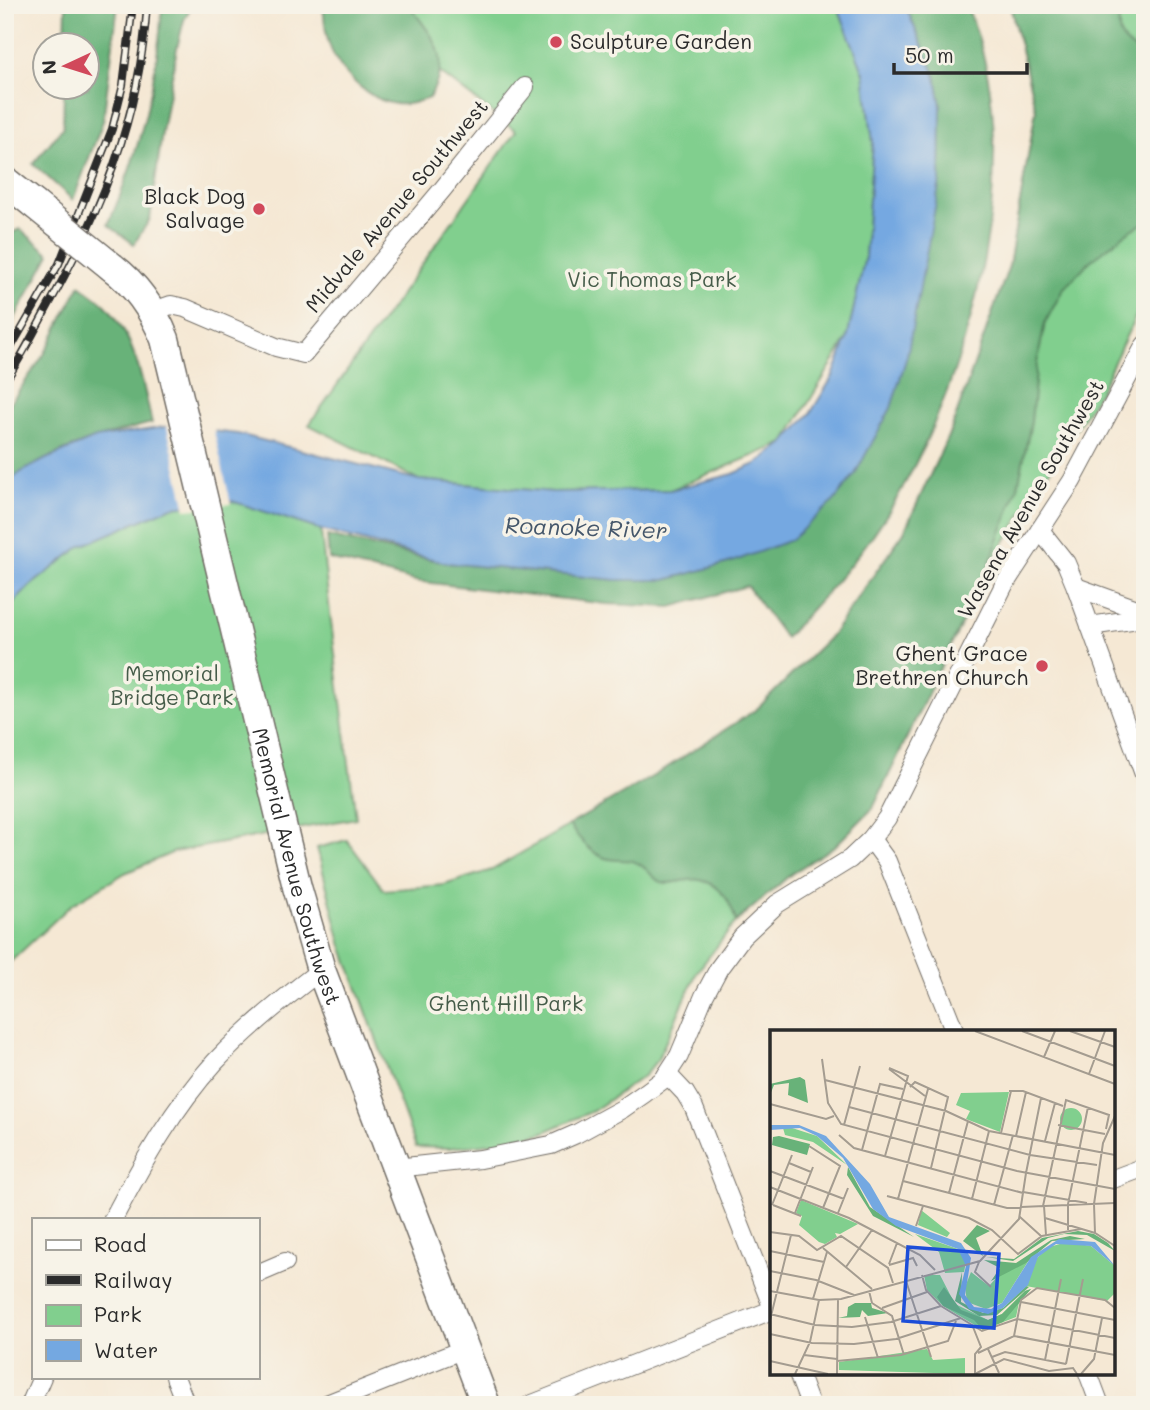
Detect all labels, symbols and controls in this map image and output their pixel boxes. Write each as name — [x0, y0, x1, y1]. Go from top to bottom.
place label: Sculpture Garden — [570, 27, 752, 54]
north arrow — [32, 32, 102, 102]
scale bar — [894, 32, 1028, 76]
marker: Sculpture Garden — [548, 34, 564, 50]
text: 50 m — [905, 41, 954, 68]
text: N — [36, 59, 62, 75]
street label: Midvale Avenue Southwest — [299, 93, 493, 317]
place label: Black Dog Salvage — [144, 182, 245, 233]
marker: Black Dog Salvage — [251, 201, 267, 217]
park label: Vic Thomas Park — [567, 265, 737, 292]
street label: Wasena Avenue Southwest — [950, 374, 1109, 622]
water label: Roanoke River — [504, 509, 668, 545]
place label: Ghent Grace Brethren Church — [855, 639, 1028, 690]
marker: Ghent Grace Brethren Church — [1034, 658, 1050, 674]
park label: Memorial Bridge Park — [111, 659, 233, 710]
street label: Memorial Avenue Southwest — [247, 725, 348, 1008]
park label: Ghent Hill Park — [429, 989, 583, 1016]
inset map — [770, 1030, 1115, 1375]
legend — [32, 1218, 259, 1378]
text: Road — [94, 1230, 146, 1257]
text: Railway — [94, 1266, 173, 1293]
text: Park — [94, 1300, 142, 1327]
text: Water — [94, 1336, 158, 1363]

